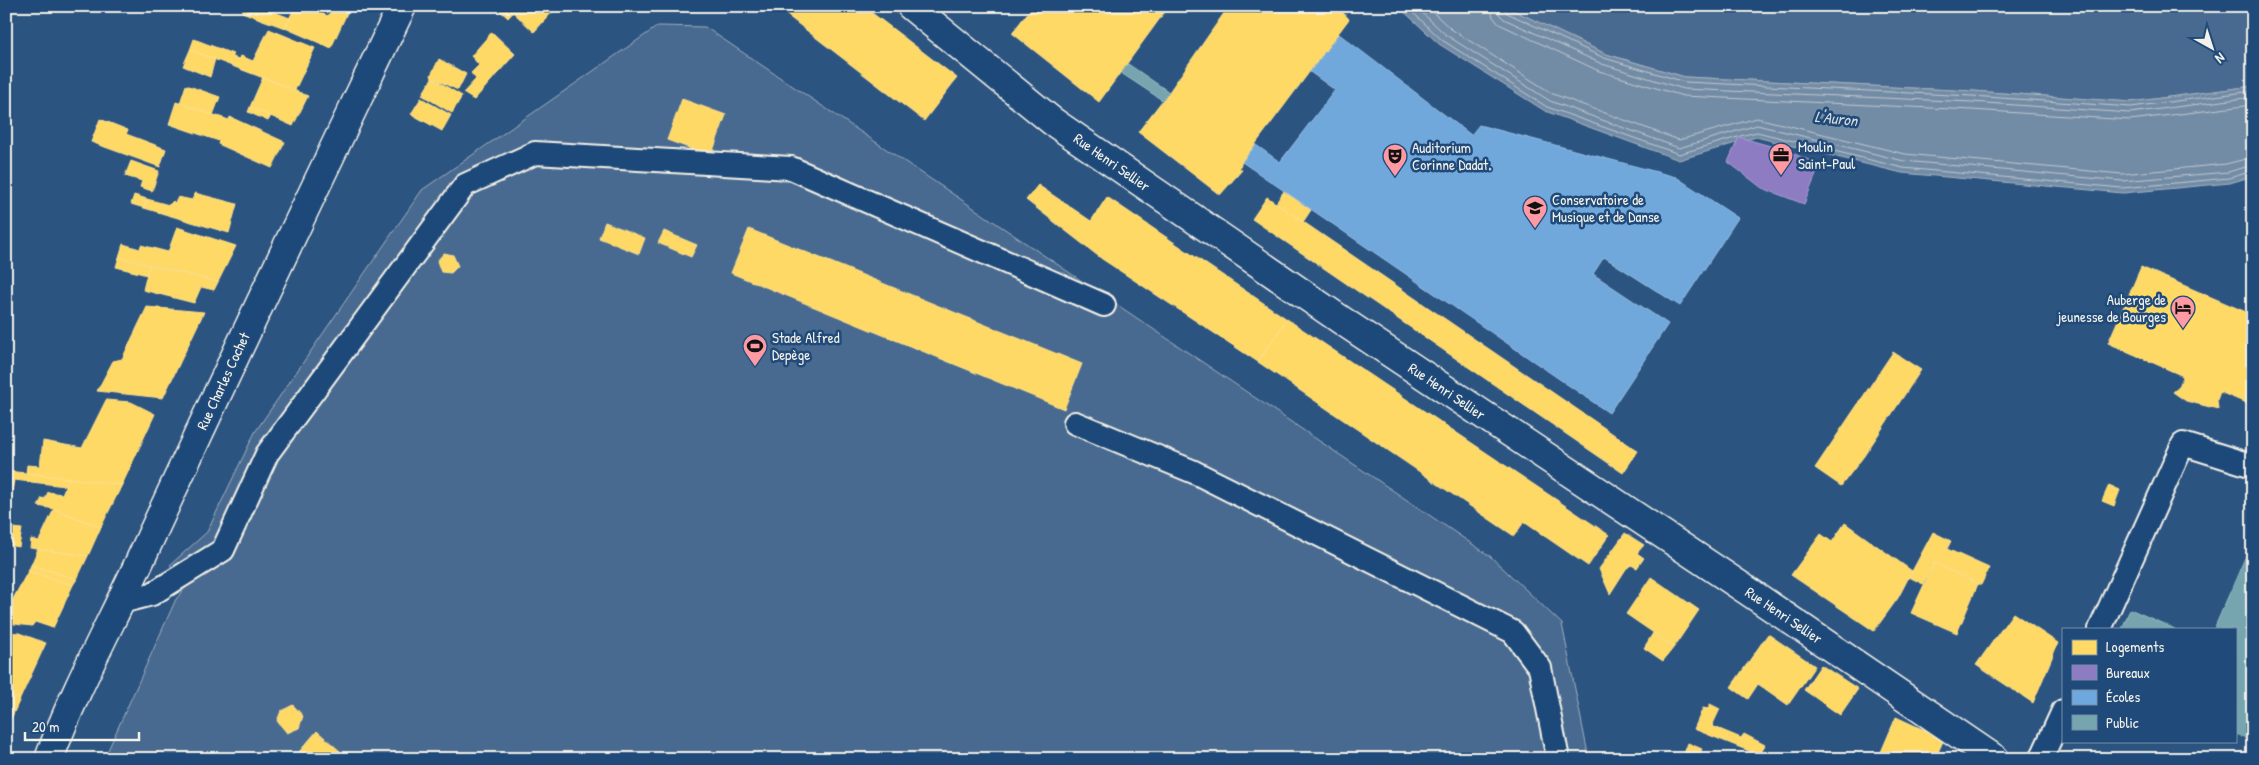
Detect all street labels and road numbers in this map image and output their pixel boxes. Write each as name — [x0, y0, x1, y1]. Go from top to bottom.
street label: Rue Henri Sellier — [1070, 128, 1155, 196]
street label: Rue Charles Cochet — [191, 328, 255, 433]
street label: Rue Henri Sellier — [1404, 357, 1490, 425]
street label: Rue Henri Sellier — [1741, 581, 1827, 649]

